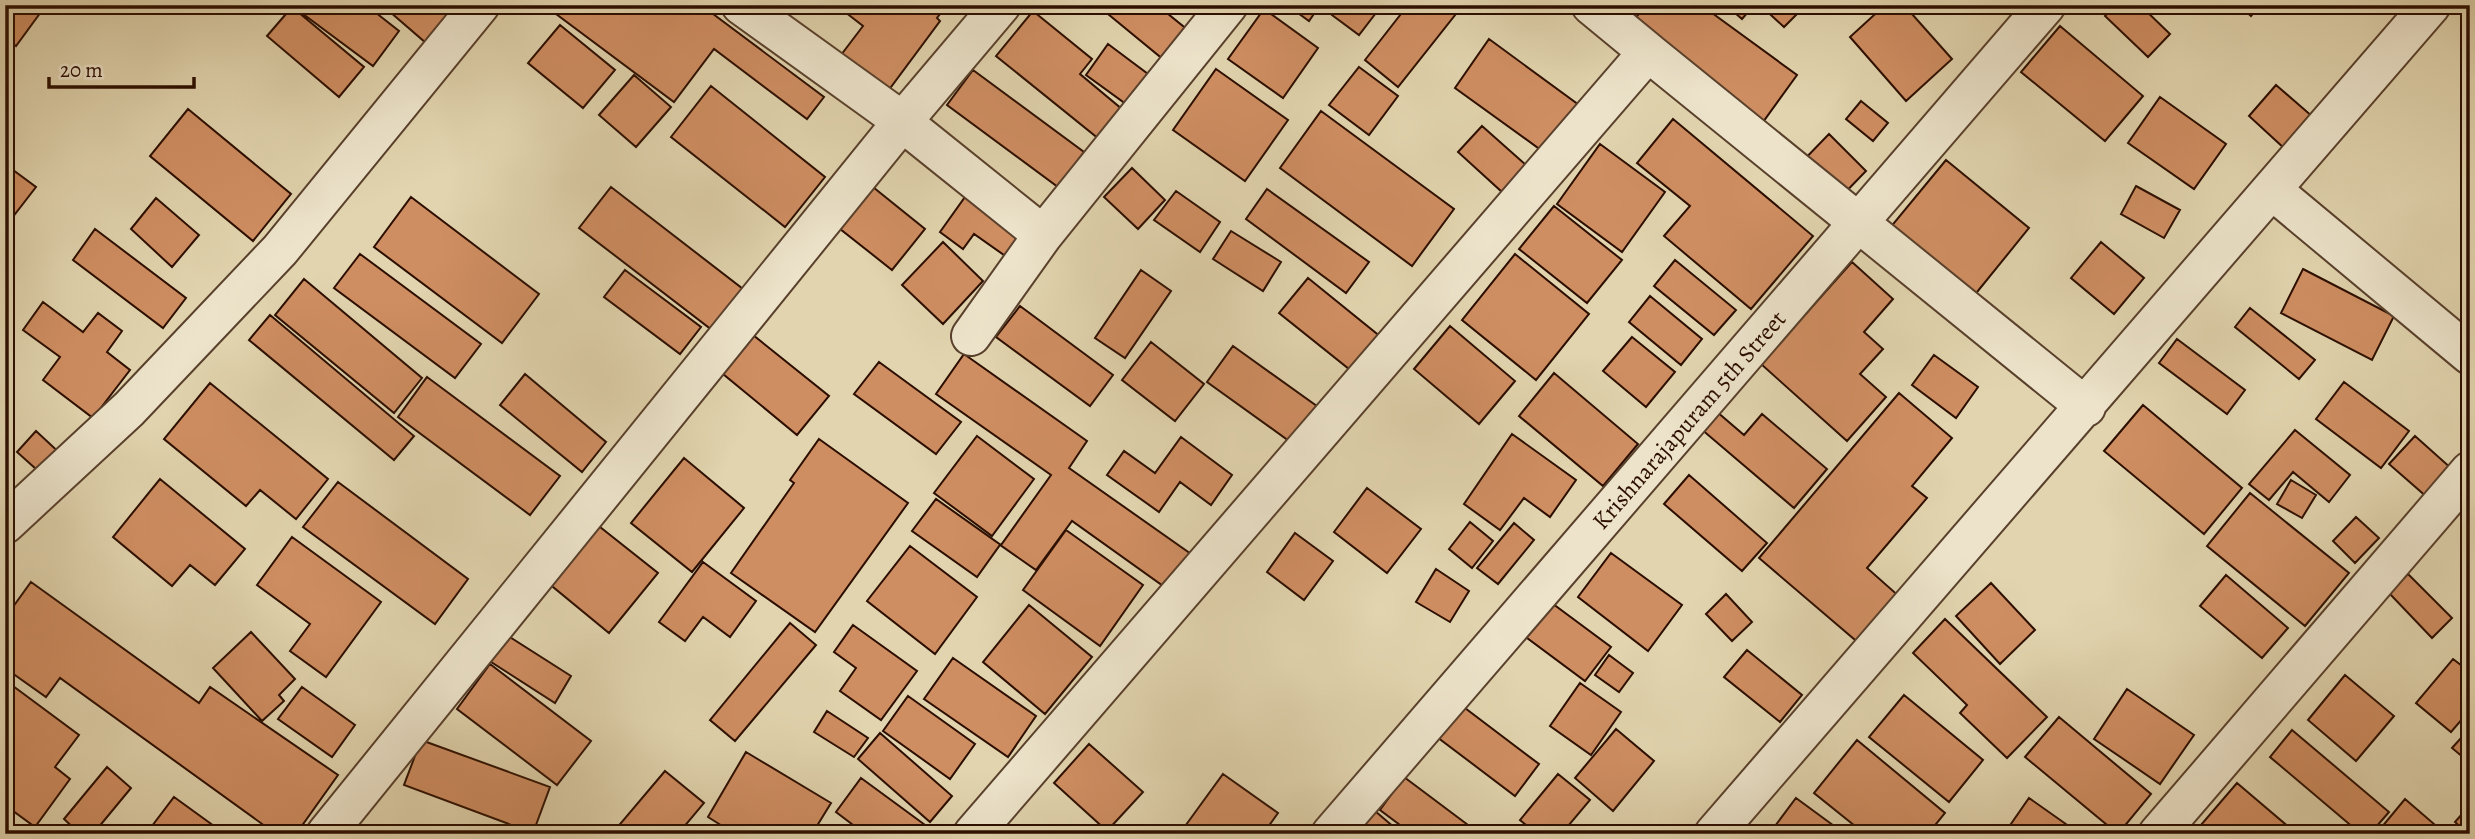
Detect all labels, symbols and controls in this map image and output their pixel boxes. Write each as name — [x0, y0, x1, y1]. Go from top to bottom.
scale bar — [49, 46, 194, 90]
text: 20 m — [60, 56, 103, 84]
street label: Krishnarajapuram 5th Street — [1585, 304, 1793, 536]

